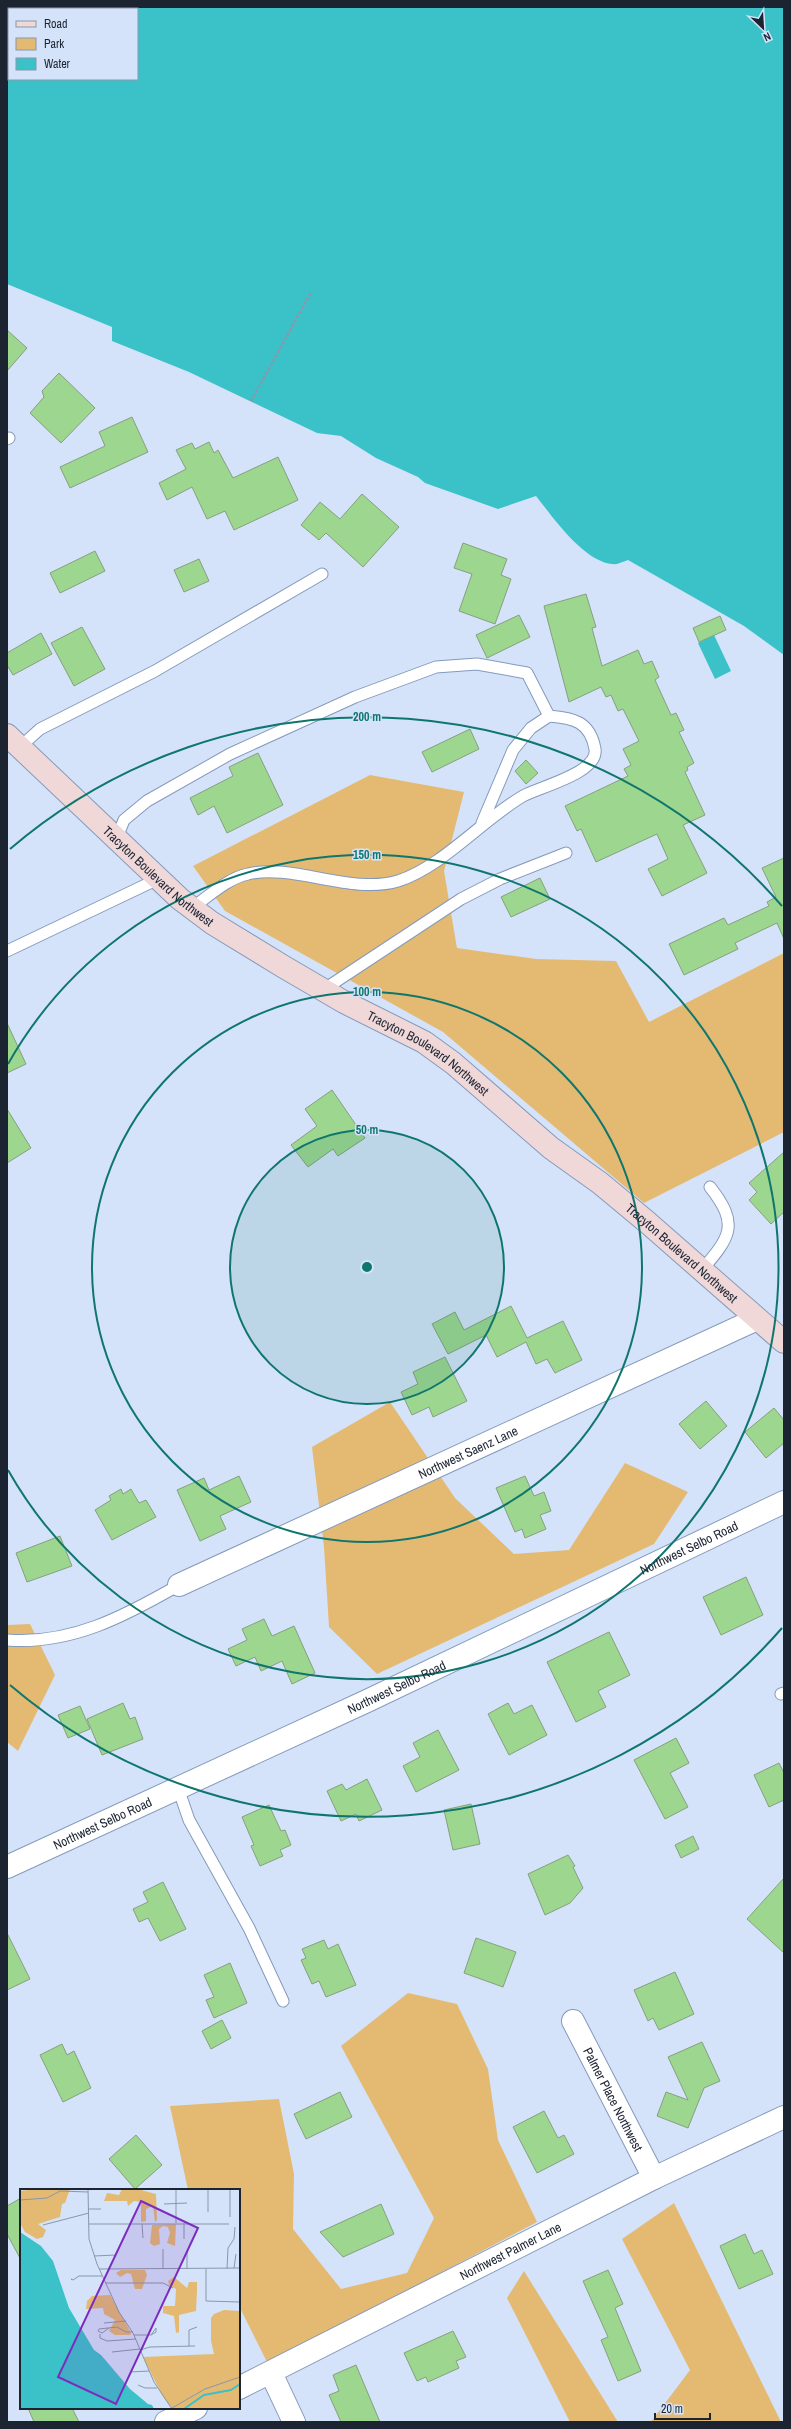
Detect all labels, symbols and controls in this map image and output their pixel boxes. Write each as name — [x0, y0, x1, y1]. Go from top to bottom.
legend — [8, 8, 138, 80]
north arrow — [743, 8, 783, 48]
text: Road — [44, 16, 68, 32]
text: N — [761, 29, 773, 45]
text: Park — [44, 36, 64, 52]
text: Water — [44, 56, 71, 72]
text: 200 m — [353, 709, 381, 725]
street label: Tracyton Boulevard Northwest — [99, 822, 217, 930]
text: 150 m — [353, 847, 381, 863]
text: 100 m — [353, 984, 381, 1000]
street label: Tracyton Boulevard Northwest — [364, 1007, 493, 1099]
text: 50 m — [356, 1122, 378, 1138]
street label: Tracyton Boulevard Northwest — [622, 1199, 741, 1306]
centre of rings — [360, 1260, 374, 1274]
street label: Northwest Saenz Lane — [415, 1422, 521, 1482]
street label: Northwest Selbo Road — [637, 1517, 741, 1578]
street label: Northwest Selbo Road — [345, 1656, 448, 1717]
street label: Northwest Selbo Road — [50, 1793, 154, 1853]
street label: Palmer Place Northwest — [580, 2044, 647, 2154]
inset map — [20, 2189, 240, 2409]
street label: Northwest Palmer Lane — [457, 2218, 564, 2284]
scale bar — [655, 2395, 710, 2421]
text: 20 m — [661, 2401, 683, 2417]

